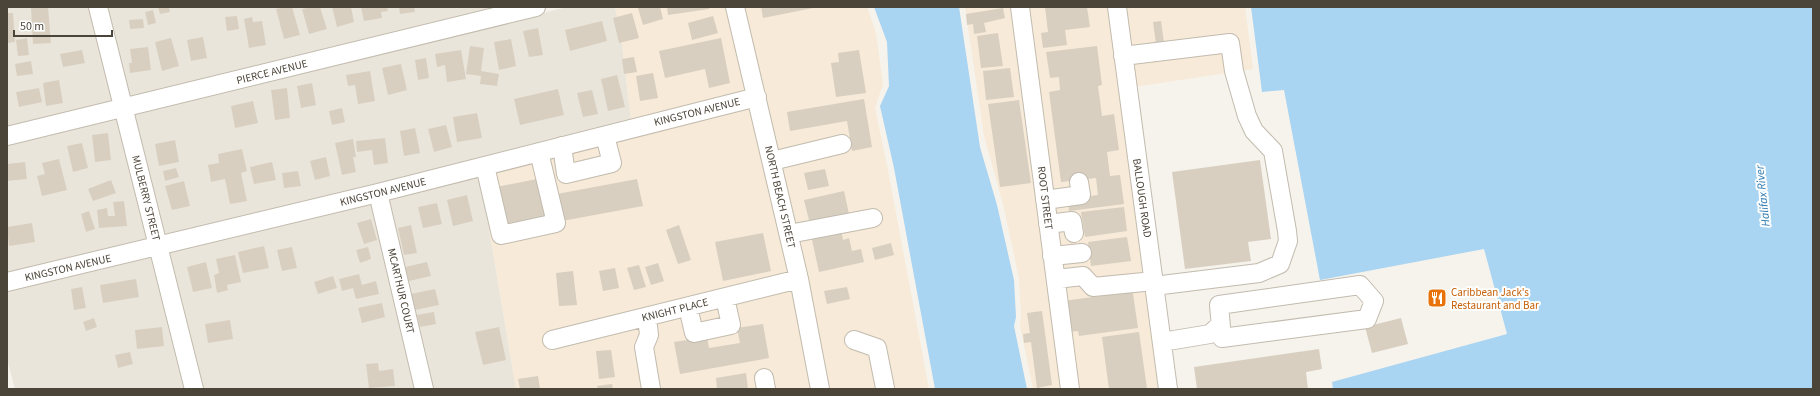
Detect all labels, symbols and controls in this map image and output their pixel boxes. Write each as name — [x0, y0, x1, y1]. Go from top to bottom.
scale bar — [14, 12, 112, 38]
text: 50 m — [20, 18, 44, 35]
street label: PIERCE AVENUE — [235, 56, 309, 88]
street label: KINGSTON AVENUE — [652, 94, 742, 130]
street label: NORTH BEACH STREET — [761, 144, 799, 250]
street label: MULBERRY STREET — [128, 154, 164, 243]
street label: BALLOUGH ROAD — [1129, 158, 1155, 239]
water label: Halifax River — [1751, 164, 1775, 228]
street label: ROOT STREET — [1034, 165, 1056, 231]
street label: KINGSTON AVENUE — [338, 174, 428, 210]
street label: MCARTHUR COURT — [384, 247, 418, 335]
street label: KINGSTON AVENUE — [23, 251, 113, 285]
place label: Caribbean Jack's Restaurant and Bar — [1451, 285, 1539, 313]
restaurant icon: Caribbean Jack's Restaurant and Bar — [1426, 287, 1448, 309]
street label: KNIGHT PLACE — [640, 294, 710, 326]

